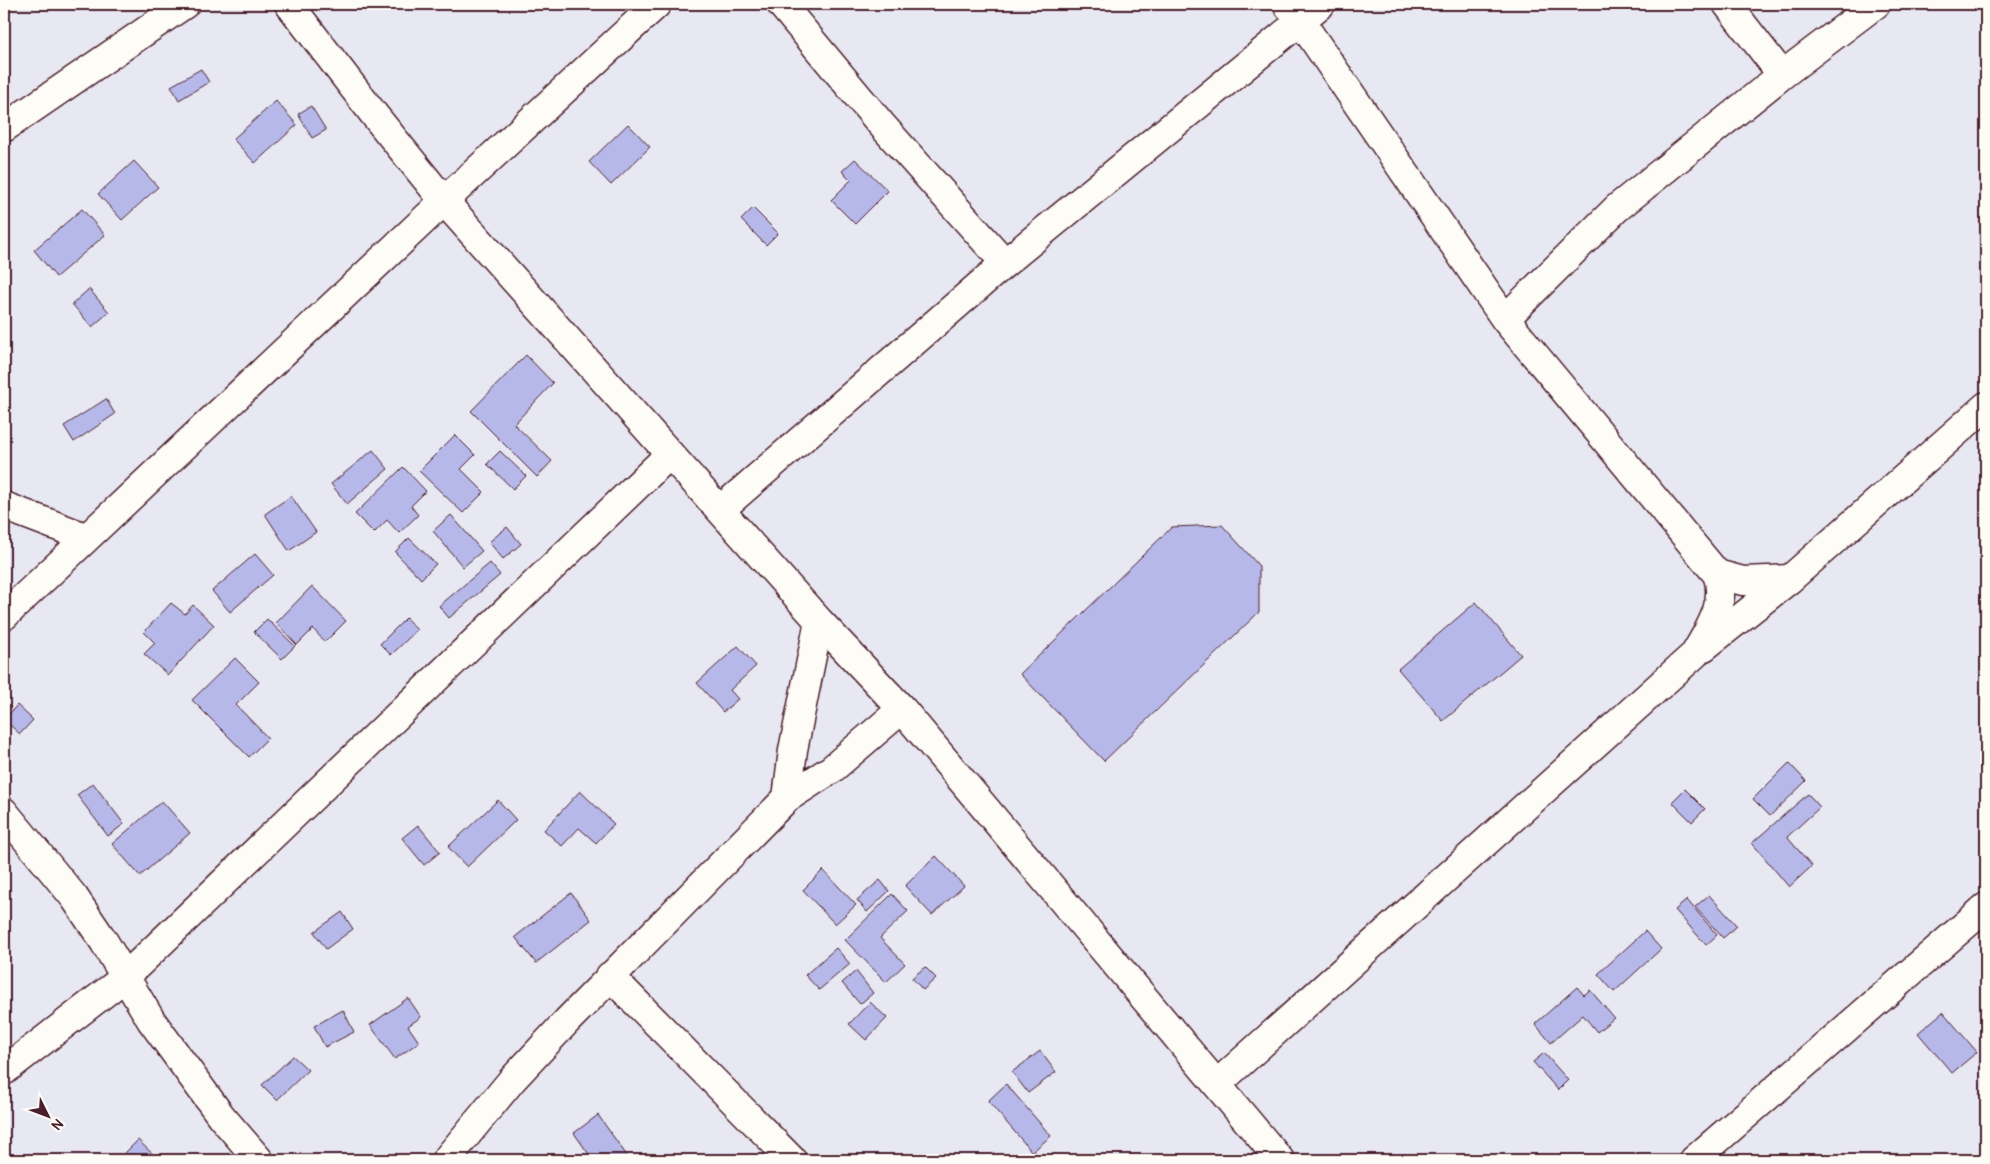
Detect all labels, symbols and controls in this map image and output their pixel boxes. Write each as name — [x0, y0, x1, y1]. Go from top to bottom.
north arrow — [22, 1092, 72, 1142]
text: N — [48, 1115, 67, 1134]

